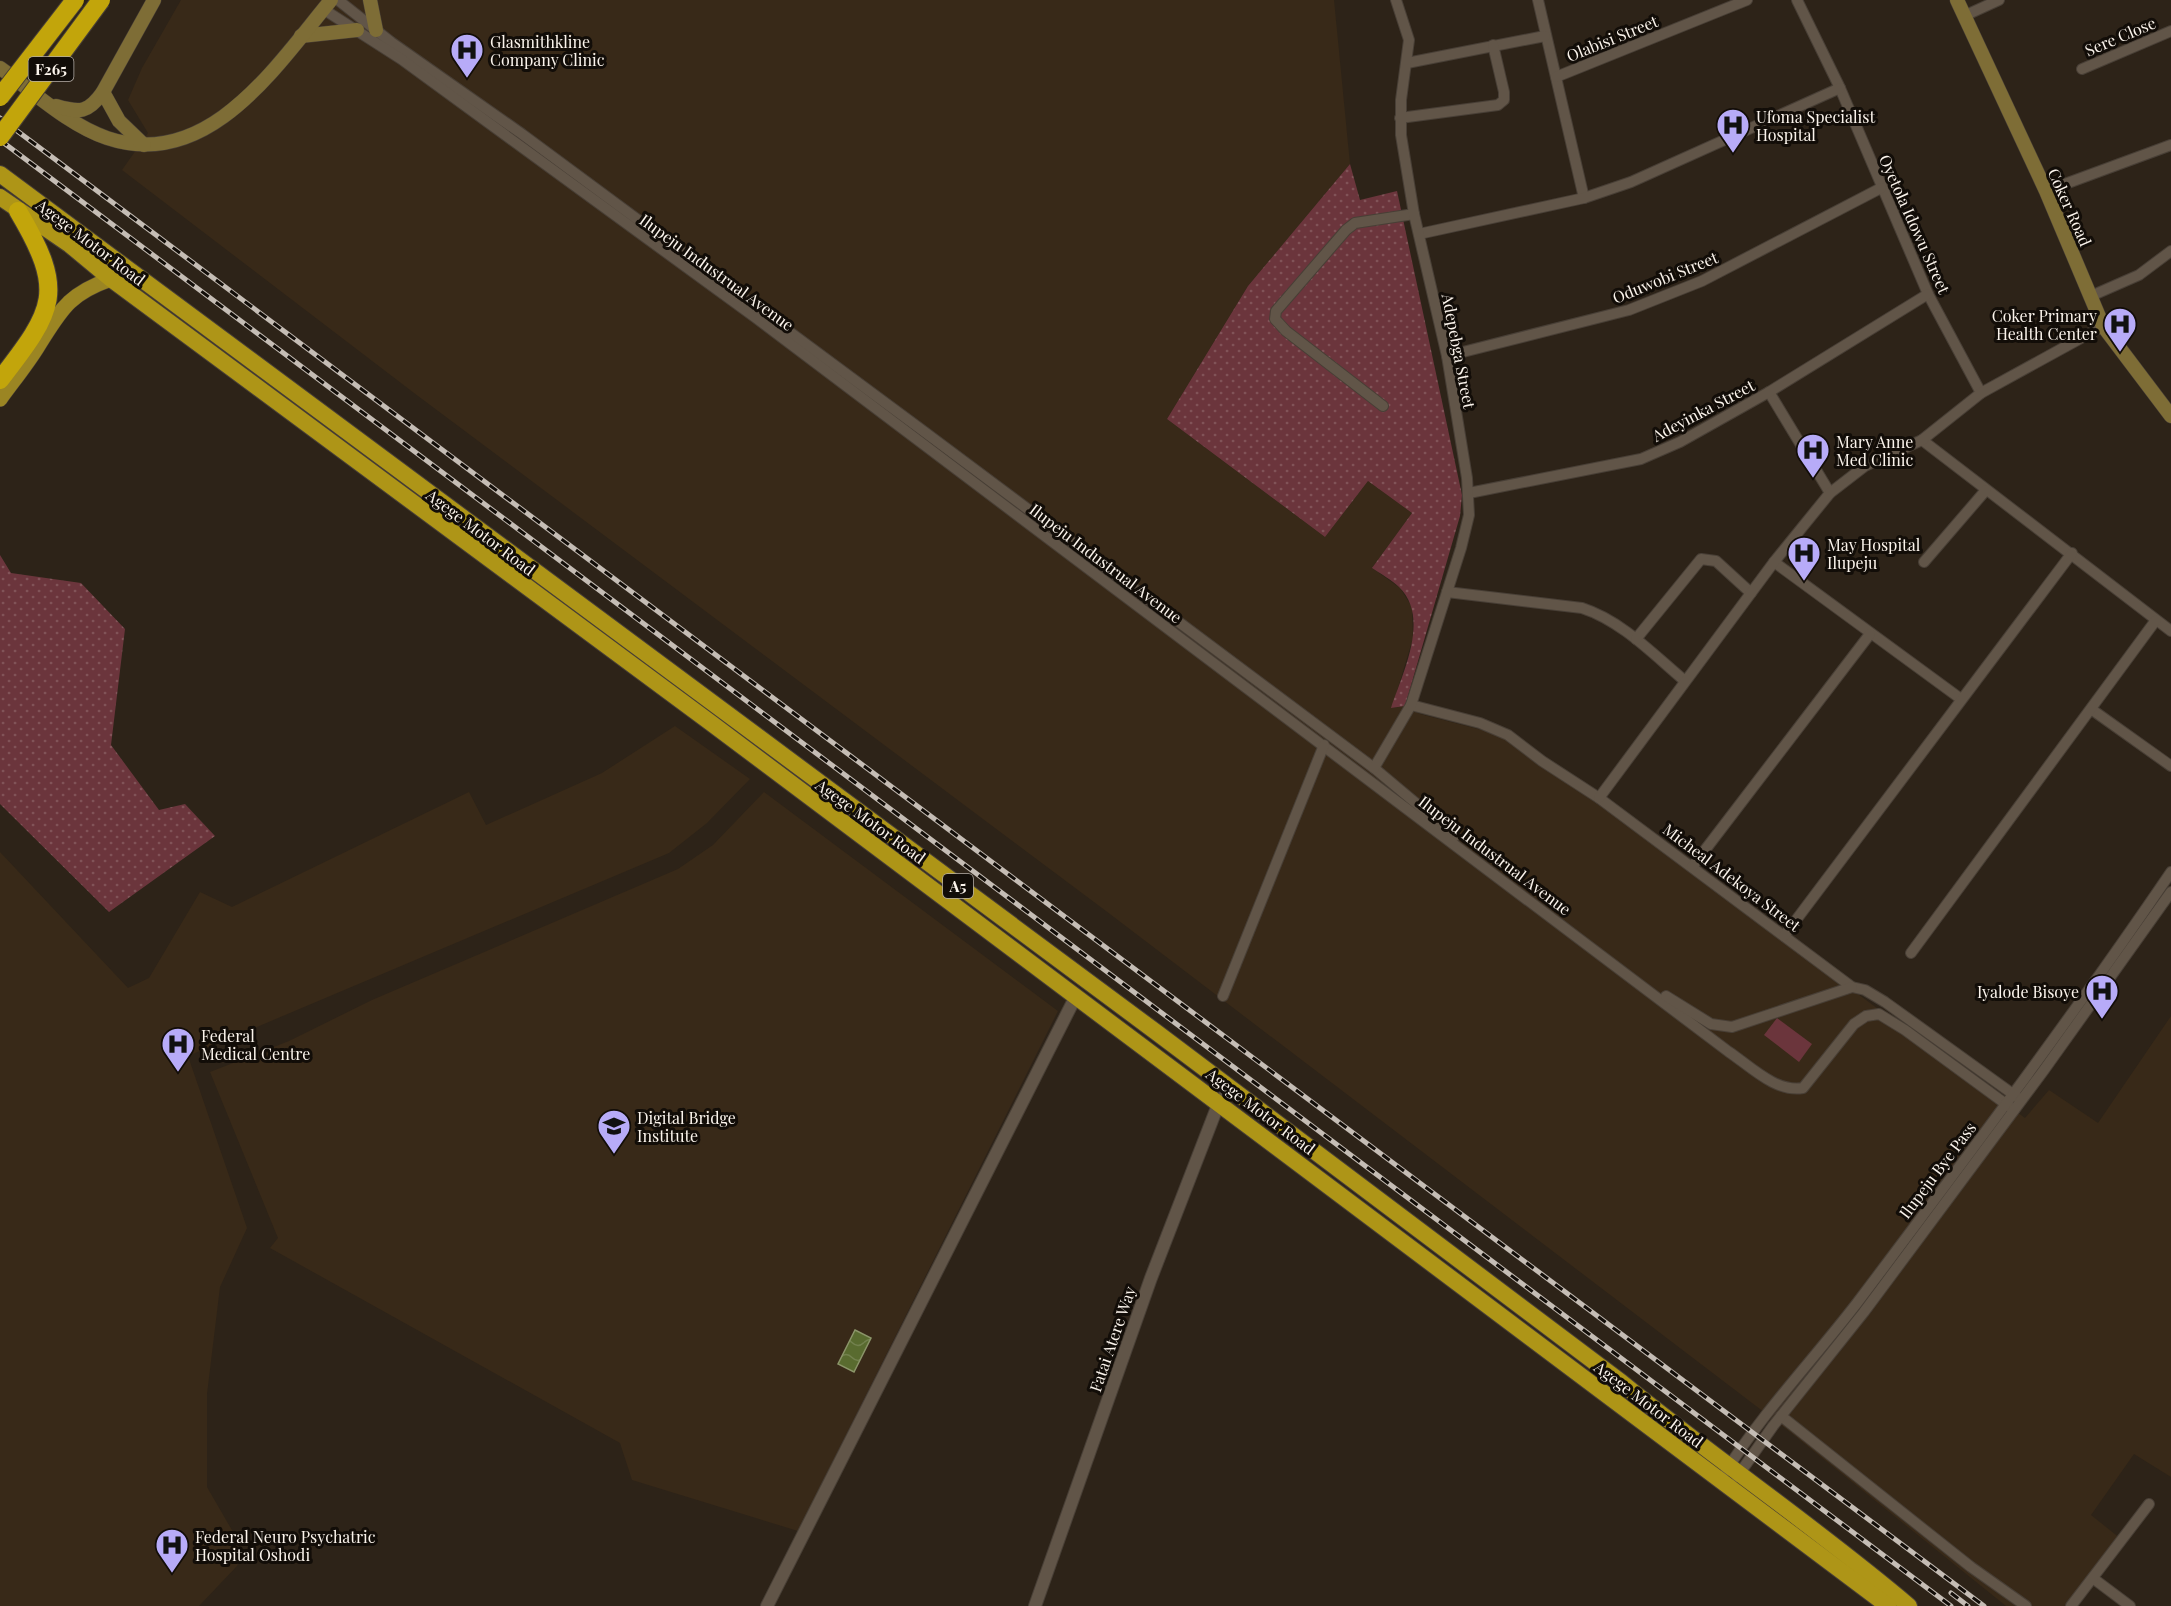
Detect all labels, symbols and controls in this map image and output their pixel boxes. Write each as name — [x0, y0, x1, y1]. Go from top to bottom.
street label: Olabisi Street — [1563, 10, 1661, 66]
street label: Sere Close — [2081, 12, 2159, 60]
place label: Glasmithkline Company Clinic — [490, 31, 605, 70]
hospital icon: Glasmithkline Company Clinic — [449, 32, 485, 79]
road number: F265 — [28, 57, 74, 81]
place label: Ufoma Specialist Hospital — [1756, 106, 1875, 145]
hospital icon: Ufoma Specialist Hospital — [1715, 107, 1751, 154]
street label: Oyetola Idowu Street — [1875, 151, 1955, 297]
street label: Coker Road — [2043, 165, 2097, 249]
street label: Agege Motor Road — [32, 194, 150, 290]
street label: Ilupeju Industrual Avenue — [636, 209, 798, 335]
street label: Oduwobi Street — [1609, 246, 1721, 308]
street label: Adepebga Street — [1437, 291, 1481, 411]
place label: Coker Primary Health Center — [1992, 305, 2097, 344]
hospital icon: Coker Primary Health Center — [2102, 306, 2138, 353]
street label: Adeyinka Street — [1647, 374, 1758, 446]
place label: Mary Anne Med Clinic — [1836, 431, 1914, 470]
hospital icon: Mary Anne Med Clinic — [1795, 432, 1831, 479]
street label: Agege Motor Road — [422, 484, 540, 580]
street label: Ilupeju Industrual Avenue — [1025, 499, 1187, 627]
place label: May Hospital Ilupeju — [1827, 534, 1921, 573]
hospital icon: May Hospital Ilupeju — [1786, 535, 1822, 582]
street label: Agege Motor Road — [811, 773, 930, 868]
street label: Ilupeju Industrual Avenue — [1414, 791, 1576, 919]
street label: Micheal Adekoya Street — [1659, 818, 1805, 936]
road number: A5 — [943, 874, 973, 898]
hospital icon: Iyalode Bisoye — [2084, 973, 2120, 1020]
place label: Iyalode Bisoye — [1977, 981, 2079, 1002]
place label: Federal Medical Centre — [201, 1025, 310, 1064]
hospital icon: Federal Medical Centre — [160, 1026, 196, 1073]
street label: Agege Motor Road — [1202, 1063, 1320, 1159]
place label: Digital Bridge Institute — [637, 1107, 736, 1146]
school or university icon: Digital Bridge Institute — [596, 1108, 632, 1155]
street label: Ilupeju Bye Pass — [1894, 1118, 1980, 1222]
street label: Fatai Atere Way — [1084, 1283, 1140, 1395]
street label: Agege Motor Road — [1590, 1356, 1708, 1452]
place label: Federal Neuro Psychatric Hospital Oshodi — [195, 1526, 376, 1565]
hospital icon: Federal Neuro Psychatric Hospital Oshodi — [154, 1527, 190, 1574]

